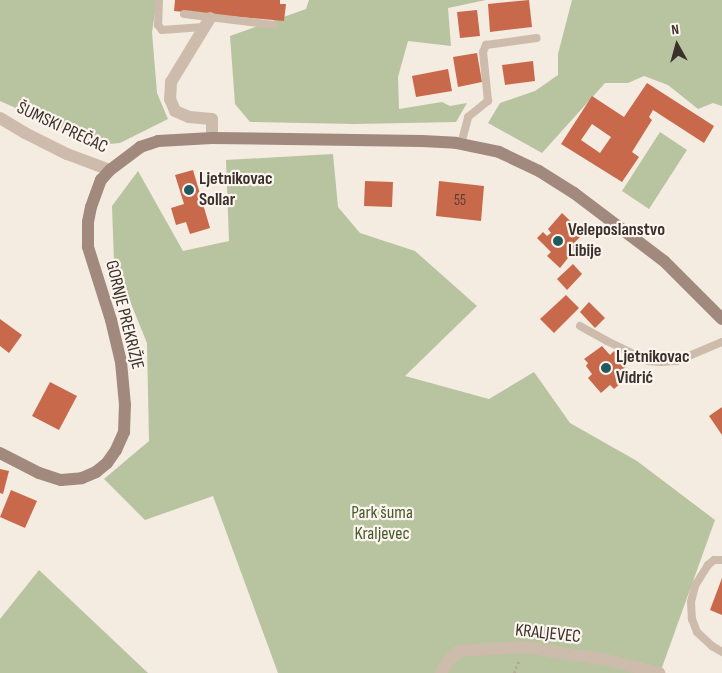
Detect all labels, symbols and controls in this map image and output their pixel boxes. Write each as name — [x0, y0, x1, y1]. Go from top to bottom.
north arrow — [652, 20, 702, 70]
text: N — [670, 21, 680, 39]
street label: ŠUMSKI PREČAC — [13, 98, 111, 158]
place label: Ljetnikovac Sollar — [199, 169, 273, 212]
marker: Ljetnikovac Sollar — [183, 184, 195, 196]
house number: 55 — [454, 192, 466, 210]
place label: Veleposlanstvo Libije — [568, 220, 665, 262]
marker: Veleposlanstvo Libije — [552, 235, 564, 247]
street label: GORNJE PREKRIŽJE — [100, 258, 148, 372]
place label: Ljetnikovac Vidrić — [616, 347, 690, 389]
marker: Ljetnikovac Vidrić — [600, 362, 612, 374]
park label: Park šuma Kraljevec — [351, 503, 413, 546]
street label: KRALJEVEC — [514, 620, 582, 648]

